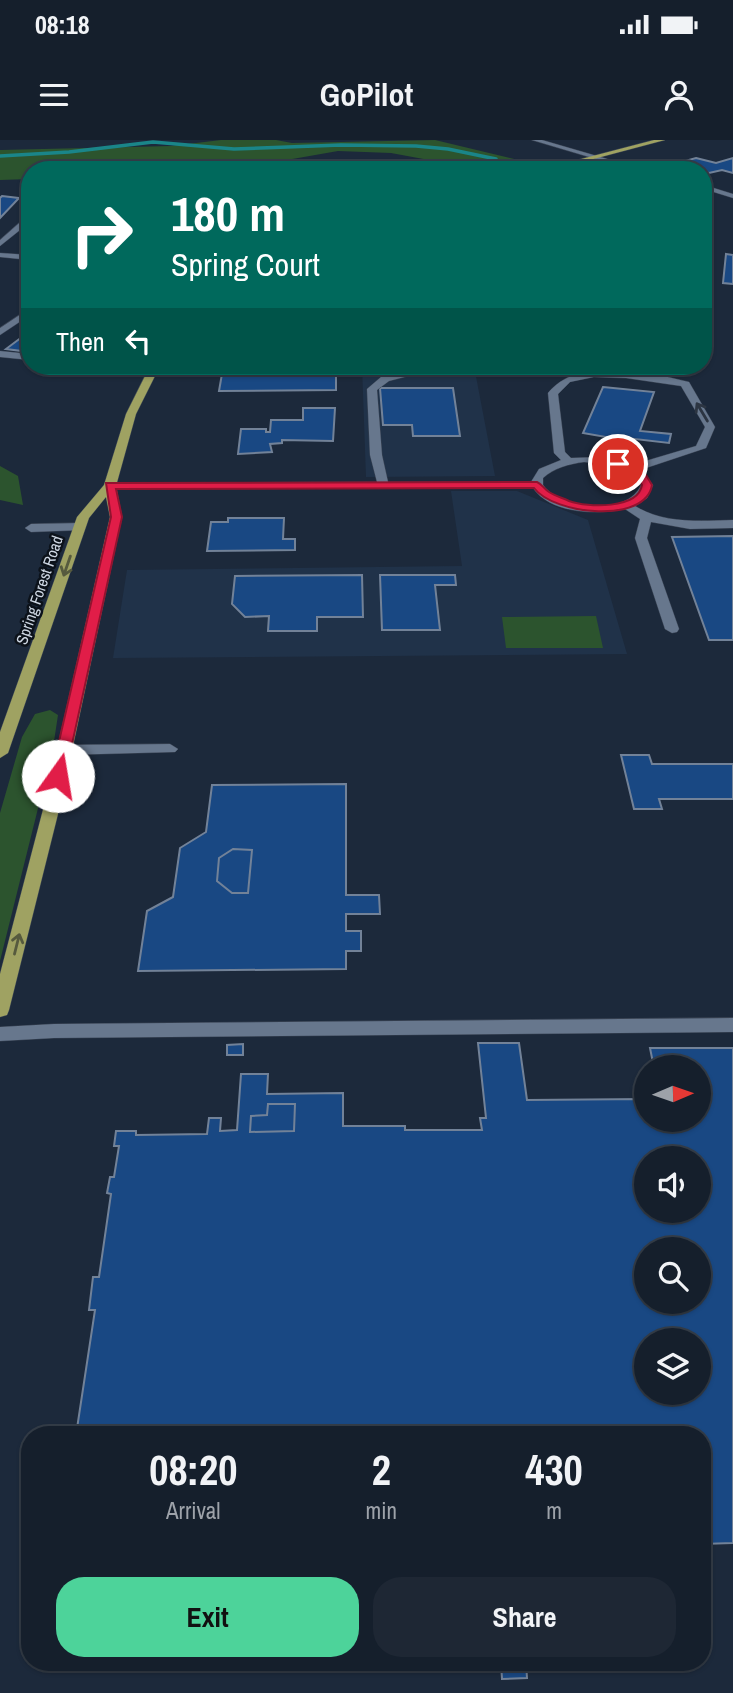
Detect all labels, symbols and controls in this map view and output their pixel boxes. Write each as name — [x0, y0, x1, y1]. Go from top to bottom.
text: 08:18 — [35, 7, 90, 42]
text: GoPilot — [320, 73, 413, 116]
icon: menu — [35, 76, 73, 114]
icon: person — [660, 76, 698, 114]
text: 180 m — [171, 180, 285, 246]
icon: right — [56, 189, 147, 280]
text: Spring Court — [171, 243, 320, 286]
icon: left — [119, 322, 157, 360]
text: Then — [56, 324, 105, 359]
one-way arrow — [694, 403, 708, 423]
pin — [588, 434, 648, 494]
icon: arrive — [599, 445, 637, 483]
street label: Spring Forest Road — [10, 533, 68, 647]
one-way arrow — [60, 554, 72, 576]
position arrow — [21, 739, 95, 813]
one-way arrow — [11, 933, 24, 956]
north arrow — [634, 1055, 710, 1132]
map controls — [634, 1055, 711, 1405]
button: sound — [634, 1146, 711, 1223]
button: search — [634, 1237, 711, 1314]
button: layers — [634, 1328, 711, 1405]
text: 08:20 — [149, 1442, 237, 1498]
text: 2 — [372, 1442, 391, 1498]
text: 430 — [525, 1442, 583, 1498]
text: Arrival — [166, 1495, 221, 1526]
text: min — [366, 1495, 397, 1526]
text: m — [546, 1495, 562, 1526]
button: Exit — [56, 1577, 359, 1657]
button: Share — [373, 1577, 676, 1657]

